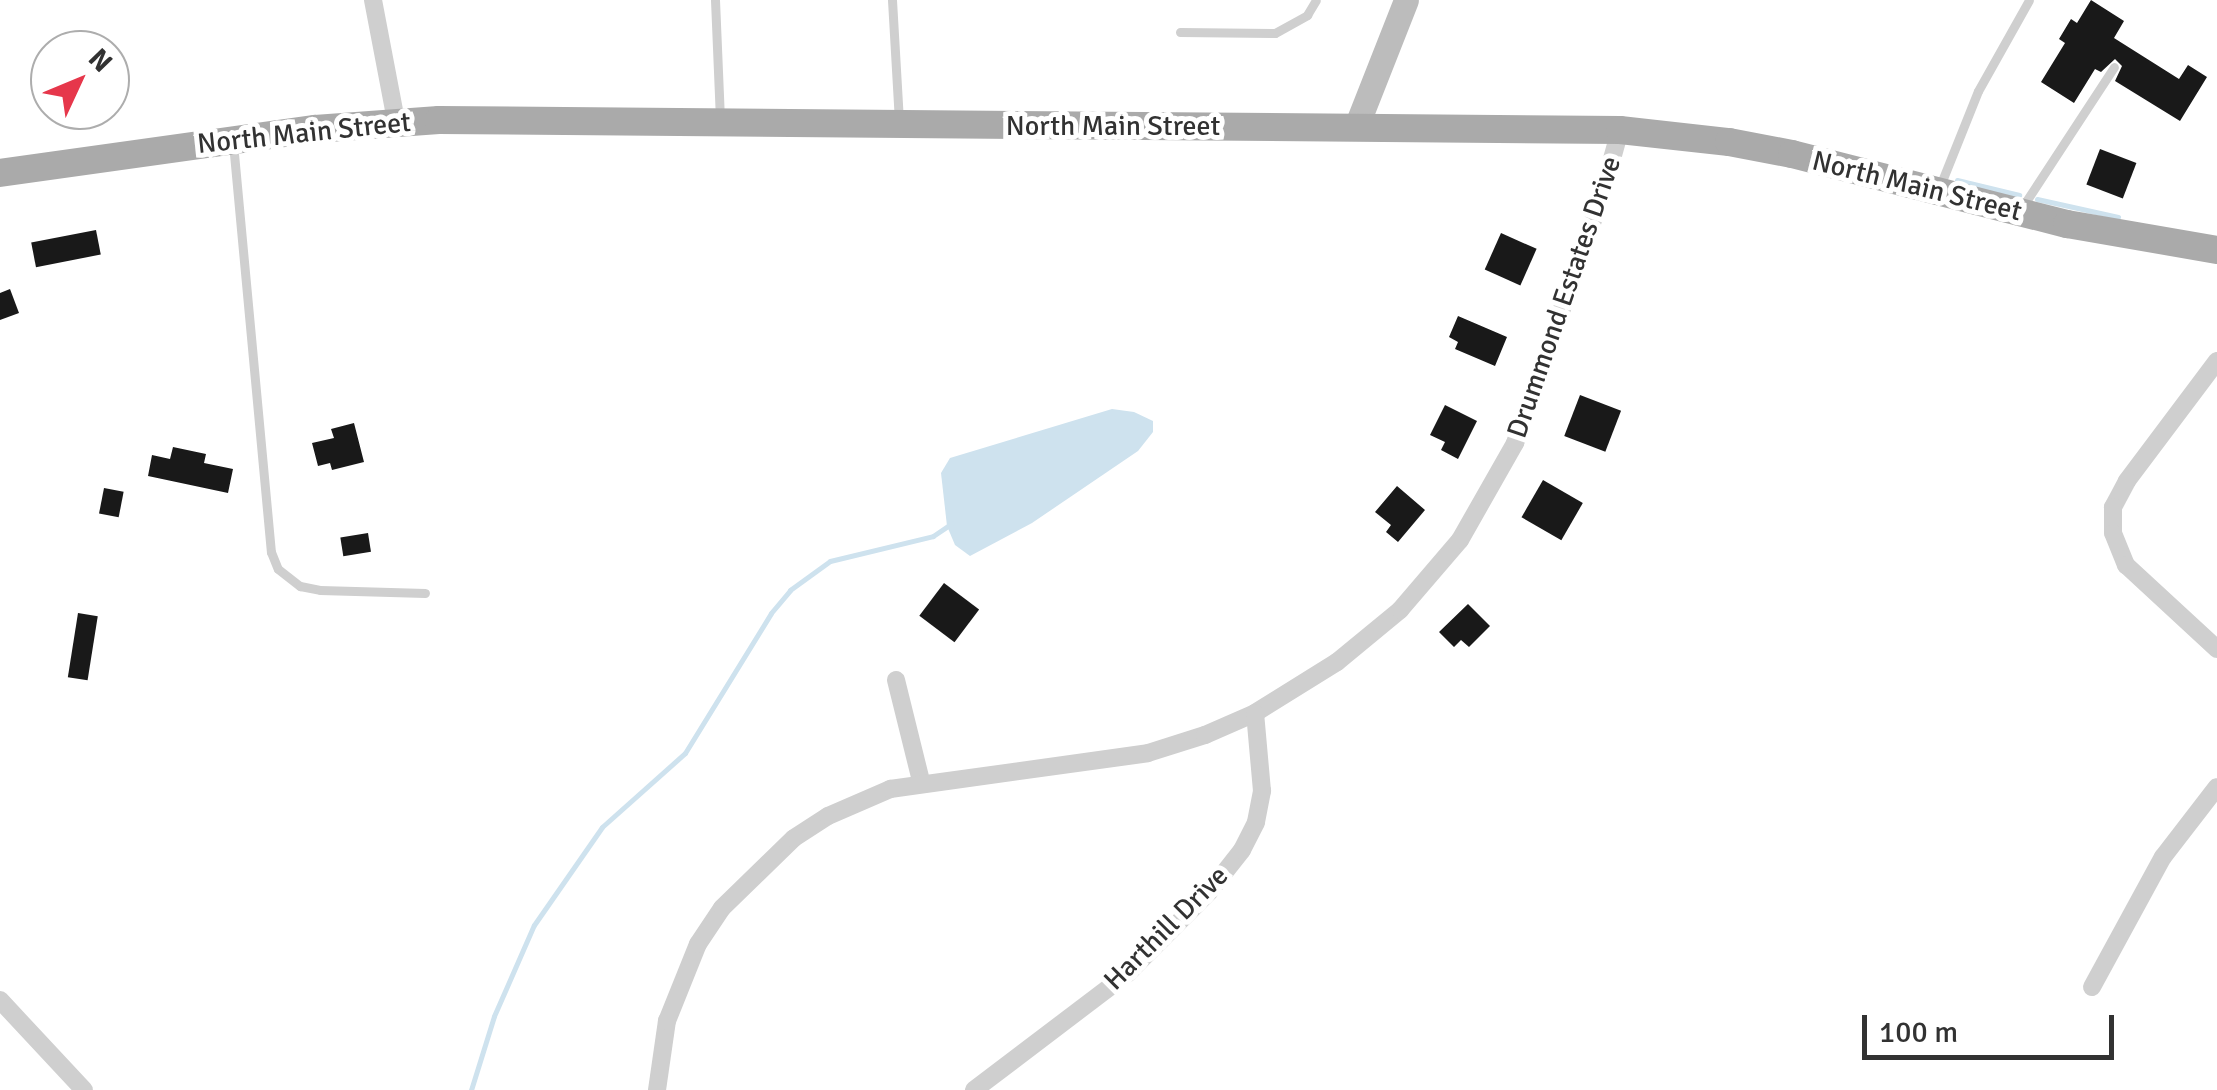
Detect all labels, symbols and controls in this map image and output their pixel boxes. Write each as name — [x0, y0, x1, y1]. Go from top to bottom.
north arrow — [30, 30, 130, 130]
text: N — [81, 42, 119, 79]
street label: North Main Street — [196, 105, 412, 161]
street label: North Main Street — [1006, 109, 1220, 143]
street label: North Main Street — [1809, 144, 2025, 228]
street label: Drummond Estates Drive — [1500, 152, 1628, 442]
street label: Harthill Drive — [1097, 859, 1235, 997]
scale bar — [1867, 995, 2120, 1057]
text: 100 m — [1879, 1014, 1958, 1051]

